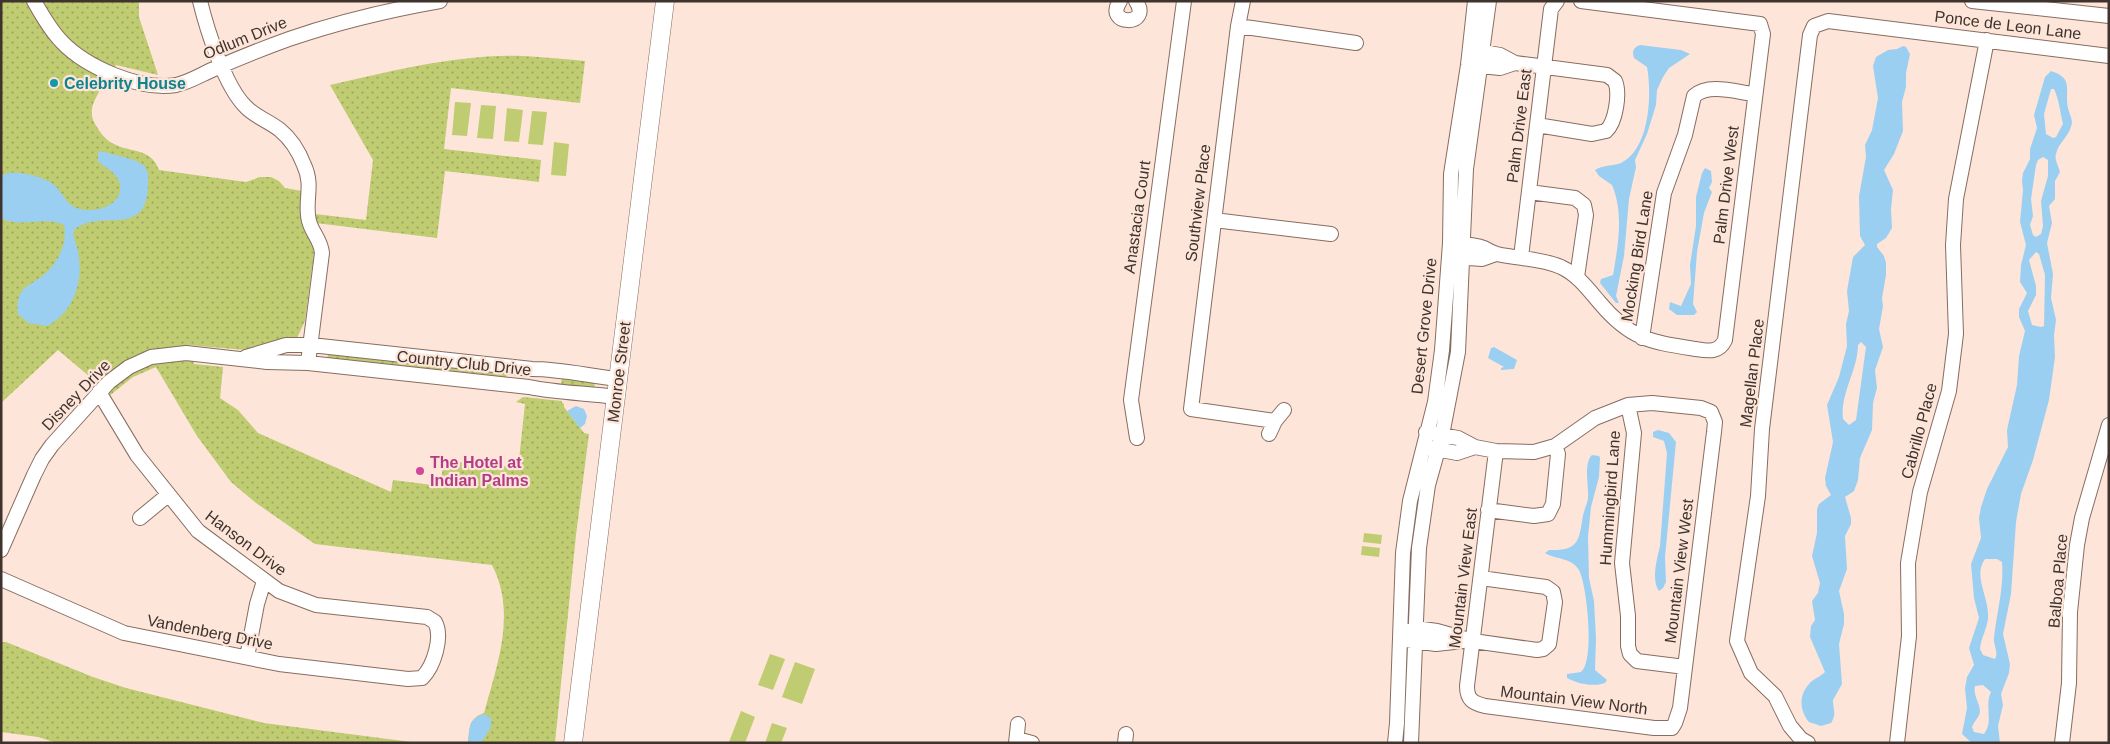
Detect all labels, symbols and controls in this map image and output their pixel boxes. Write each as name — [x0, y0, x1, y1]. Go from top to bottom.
street label: Ponce de Leon Lane — [1934, 8, 2082, 42]
street label: Odlum Drive — [201, 13, 289, 63]
street label: Palm Drive East — [1504, 67, 1534, 184]
place label: Celebrity House — [64, 75, 186, 92]
marker: Celebrity House — [48, 77, 60, 89]
street label: Palm Drive West — [1710, 124, 1742, 245]
street label: Southview Place — [1182, 143, 1214, 263]
street label: Anastacia Court — [1121, 159, 1153, 275]
street label: Mocking Bird Lane — [1618, 189, 1656, 323]
street label: Desert Grove Drive — [1408, 257, 1440, 395]
street label: Magellan Place — [1737, 318, 1767, 428]
street label: Monroe Street — [604, 320, 634, 423]
street label: Country Club Drive — [396, 347, 532, 379]
street label: Disney Drive — [38, 356, 114, 434]
street label: Cabrillo Place — [1898, 381, 1940, 481]
street label: Hummingbird Lane — [1597, 430, 1623, 566]
place label: The Hotel at Indian Palms — [430, 454, 529, 489]
marker: The Hotel at Indian Palms — [414, 465, 426, 477]
street label: Mountain View West — [1662, 497, 1696, 644]
street label: Mountain View East — [1446, 506, 1480, 649]
street label: Hanson Drive — [202, 507, 290, 579]
street label: Balboa Place — [2045, 533, 2071, 629]
street label: Vandenberg Drive — [146, 611, 274, 653]
street label: Mountain View North — [1499, 683, 1649, 717]

